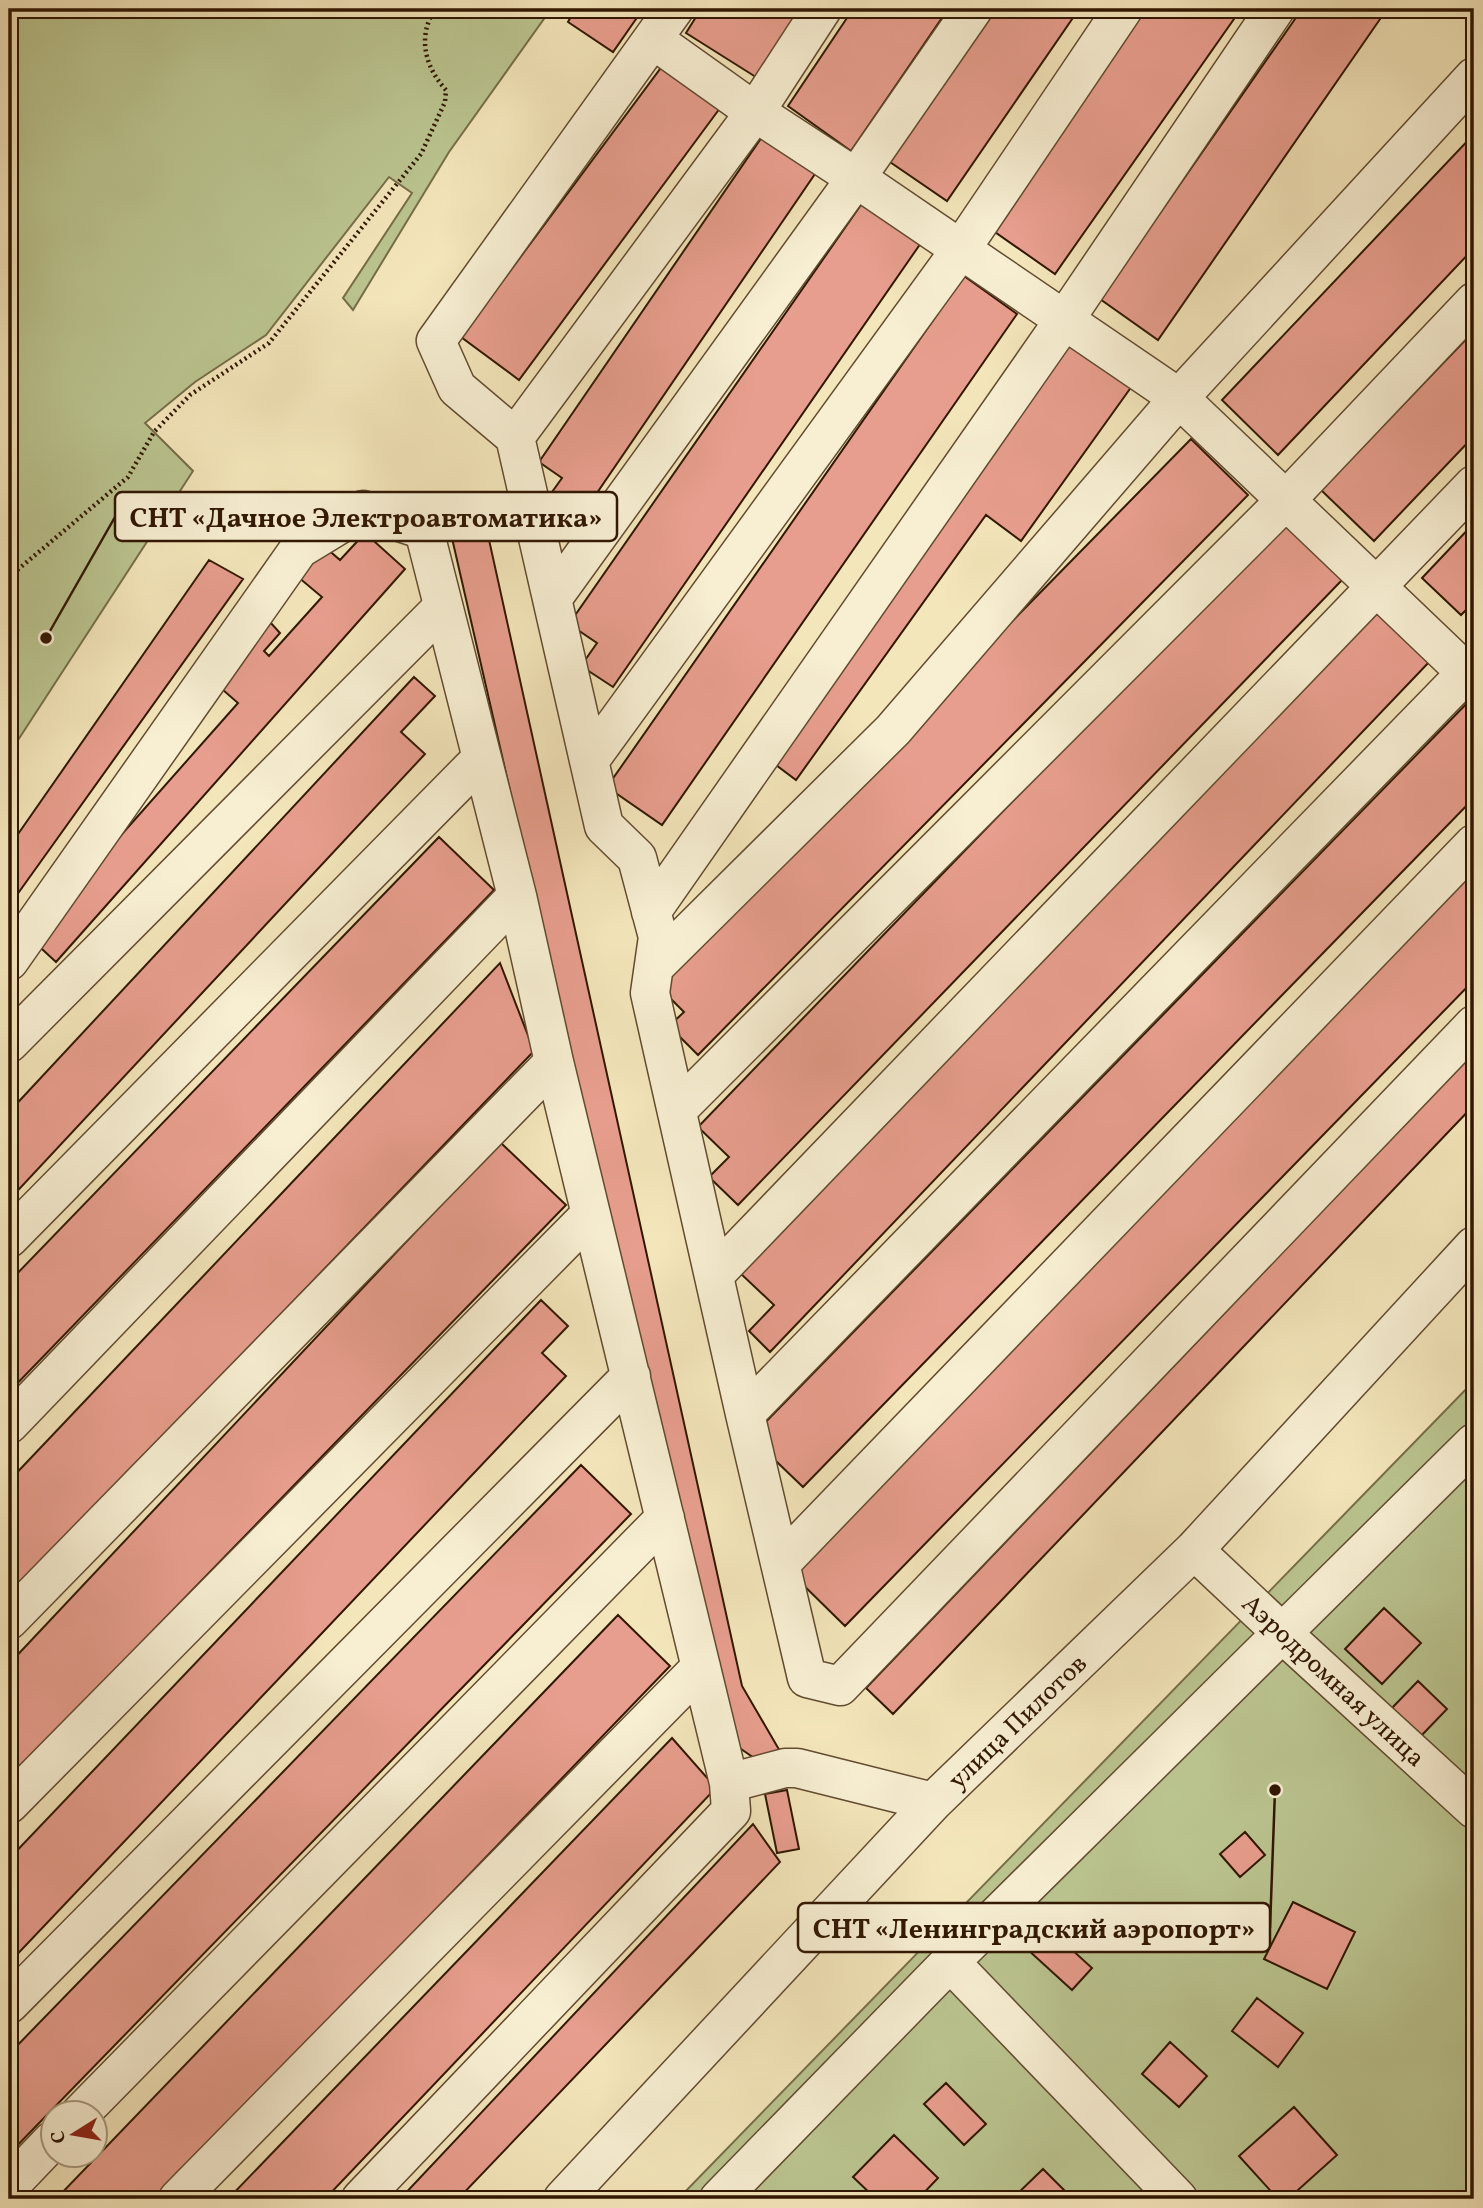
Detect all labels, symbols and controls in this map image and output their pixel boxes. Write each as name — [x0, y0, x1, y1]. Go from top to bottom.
callout: СНТ «Дачное Электроавтоматика» — [115, 492, 617, 541]
text: СНТ «Дачное Электроавтоматика» — [129, 500, 603, 539]
street label: Аэродромная улица — [1233, 1587, 1432, 1776]
street label: улица Пилотов — [941, 1647, 1096, 1798]
callout: СНТ «Ленинградский аэропорт» — [798, 1903, 1270, 1952]
text: СНТ «Ленинградский аэропорт» — [813, 1911, 1255, 1950]
north arrow — [38, 2100, 108, 2170]
text: С — [45, 2128, 73, 2145]

